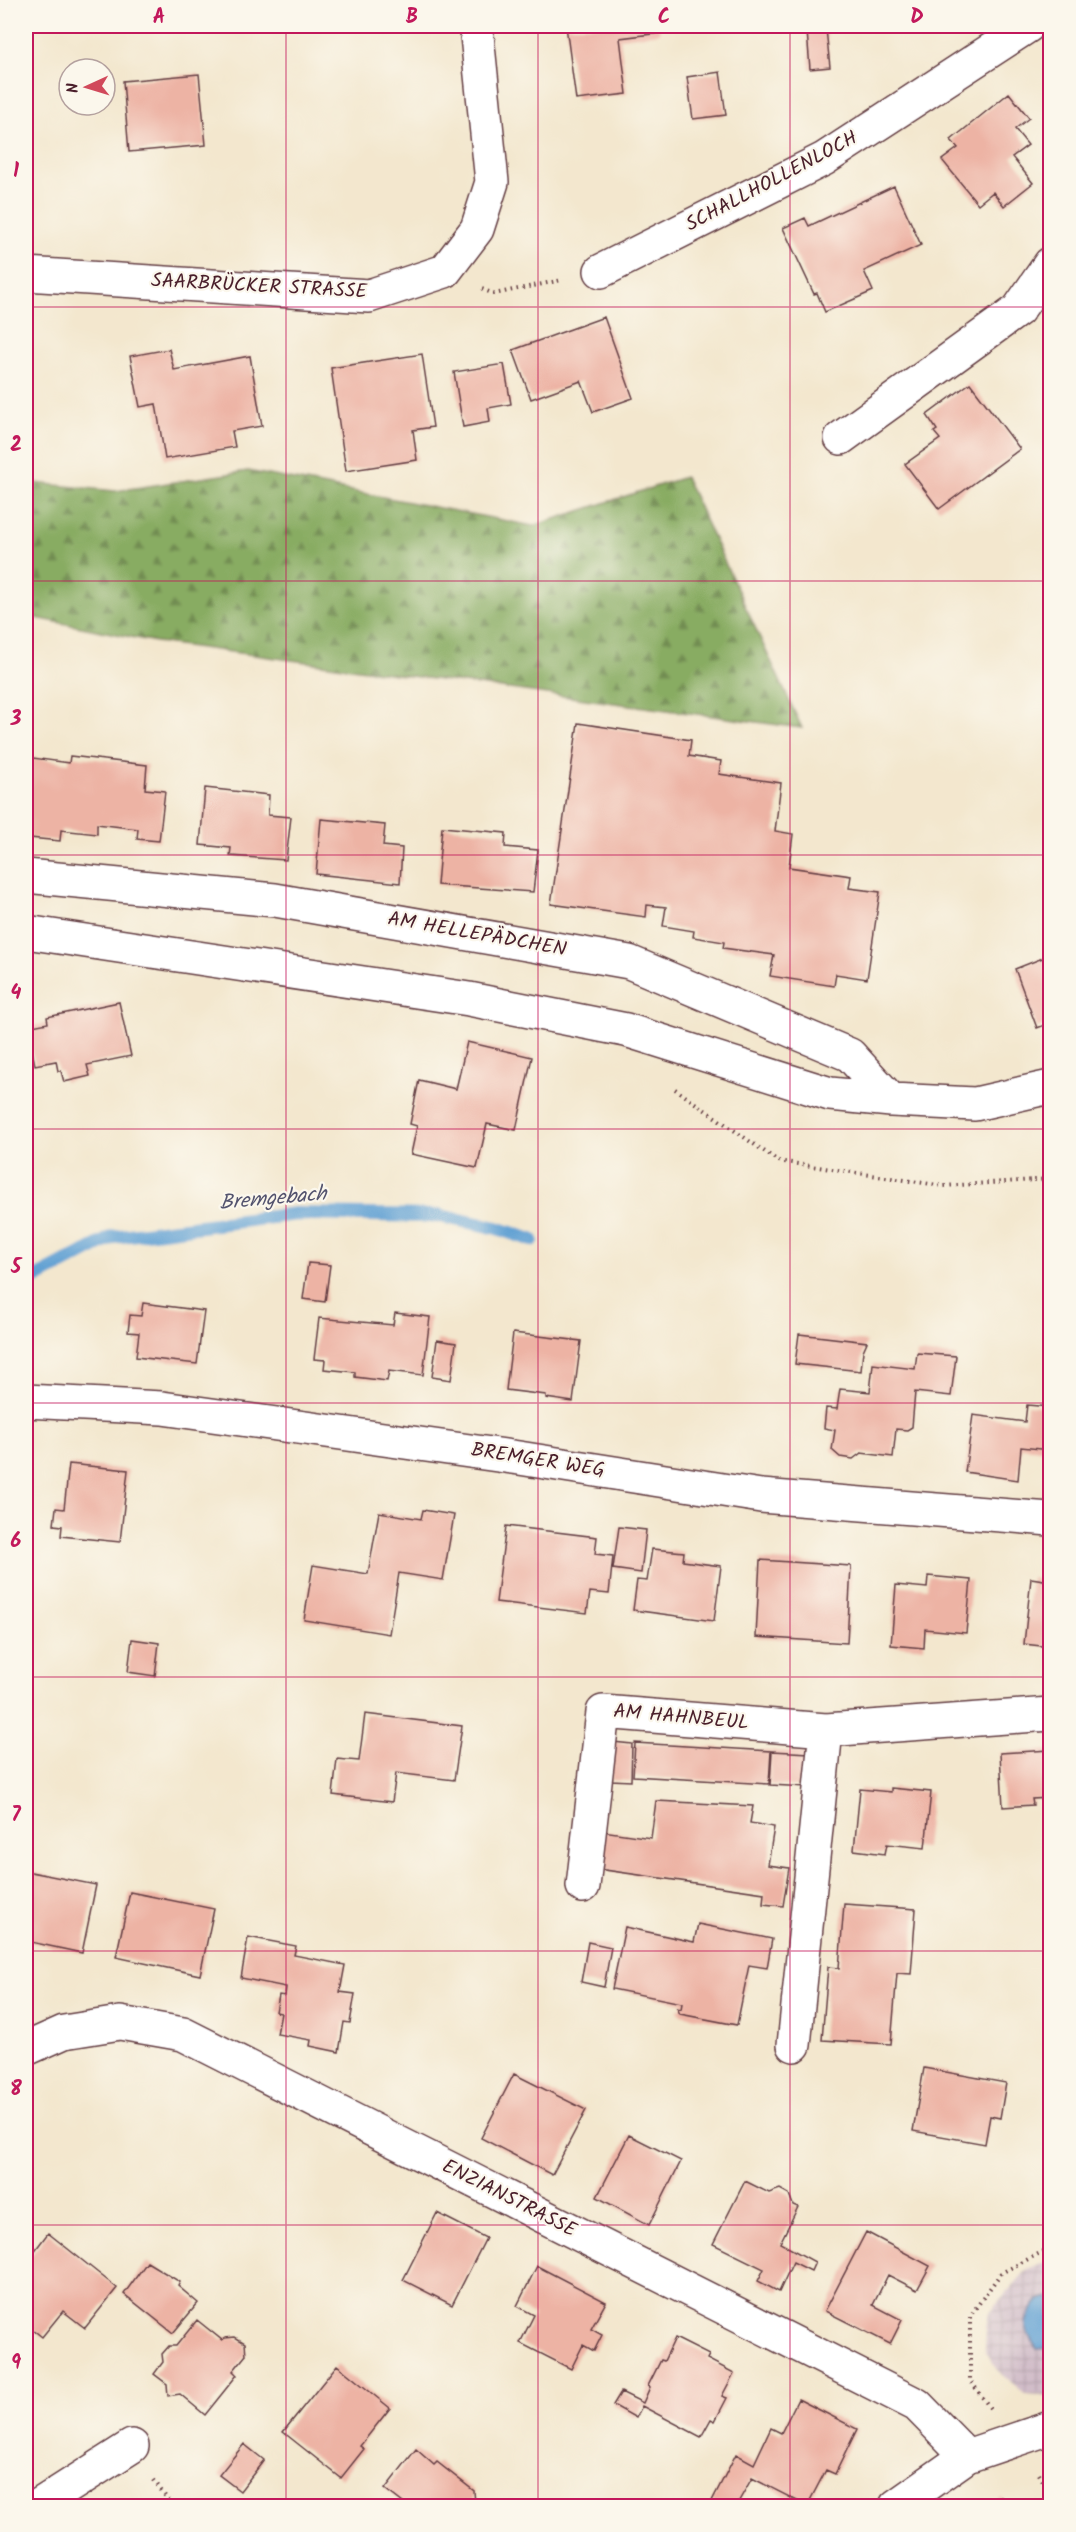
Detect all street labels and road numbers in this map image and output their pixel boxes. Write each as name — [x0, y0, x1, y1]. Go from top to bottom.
street label: SCHALLHOLLENLOCH — [680, 123, 864, 241]
street label: SAARBRÜCKER STRASSE — [150, 265, 369, 309]
street label: AM HELLEPÄDCHEN — [385, 904, 569, 966]
street label: BREMGER WEG — [469, 1435, 607, 1487]
street label: AM HAHNBEUL — [612, 1696, 750, 1740]
street label: ENZIANSTRASSE — [436, 2151, 583, 2247]

